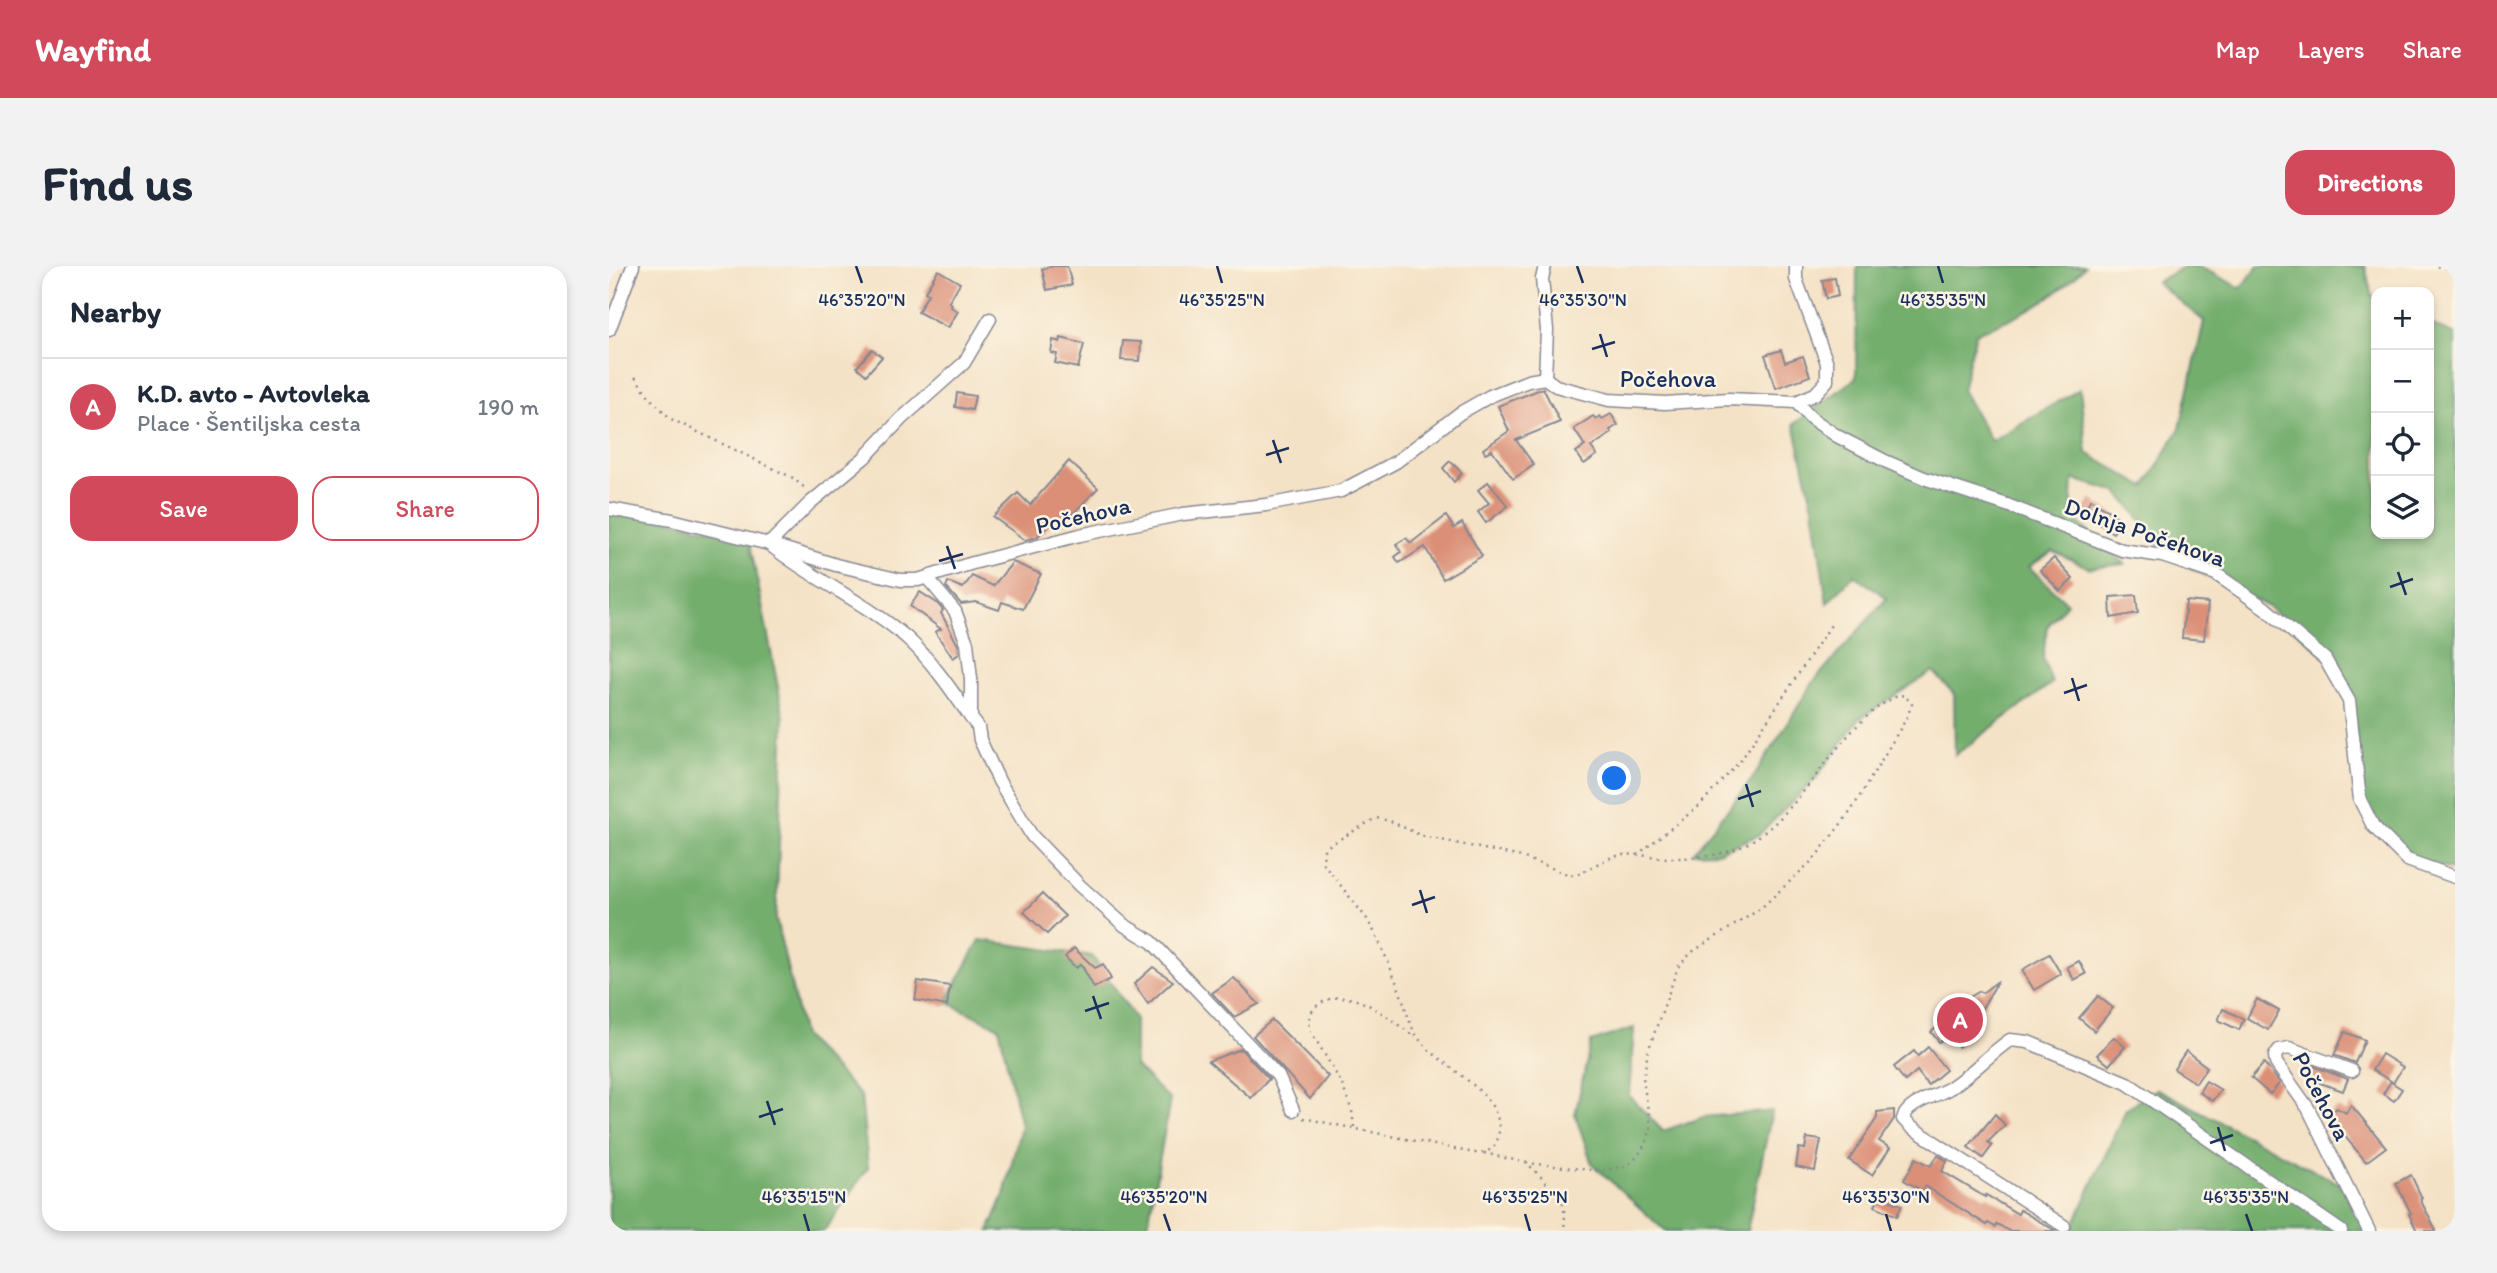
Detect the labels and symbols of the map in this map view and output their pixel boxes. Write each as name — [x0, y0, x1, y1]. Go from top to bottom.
text: 46°35'20"N — [818, 289, 906, 311]
text: 46°35'25"N — [1179, 289, 1265, 311]
text: 46°35'30"N — [1539, 289, 1627, 311]
text: 46°35'35"N — [1900, 289, 1986, 311]
street label: Počehova — [1620, 364, 1717, 393]
street label: Počehova — [1033, 490, 1134, 540]
street label: Dolnja Počehova — [2061, 491, 2230, 573]
your location — [1597, 761, 1631, 795]
pin: A — [1937, 994, 1983, 1046]
street label: Počehova — [2287, 1047, 2358, 1146]
text: 46°35'15"N — [762, 1186, 846, 1208]
text: 46°35'20"N — [1120, 1186, 1208, 1208]
text: 46°35'25"N — [1482, 1186, 1568, 1208]
text: 46°35'30"N — [1842, 1186, 1930, 1208]
text: 46°35'35"N — [2203, 1186, 2289, 1208]

